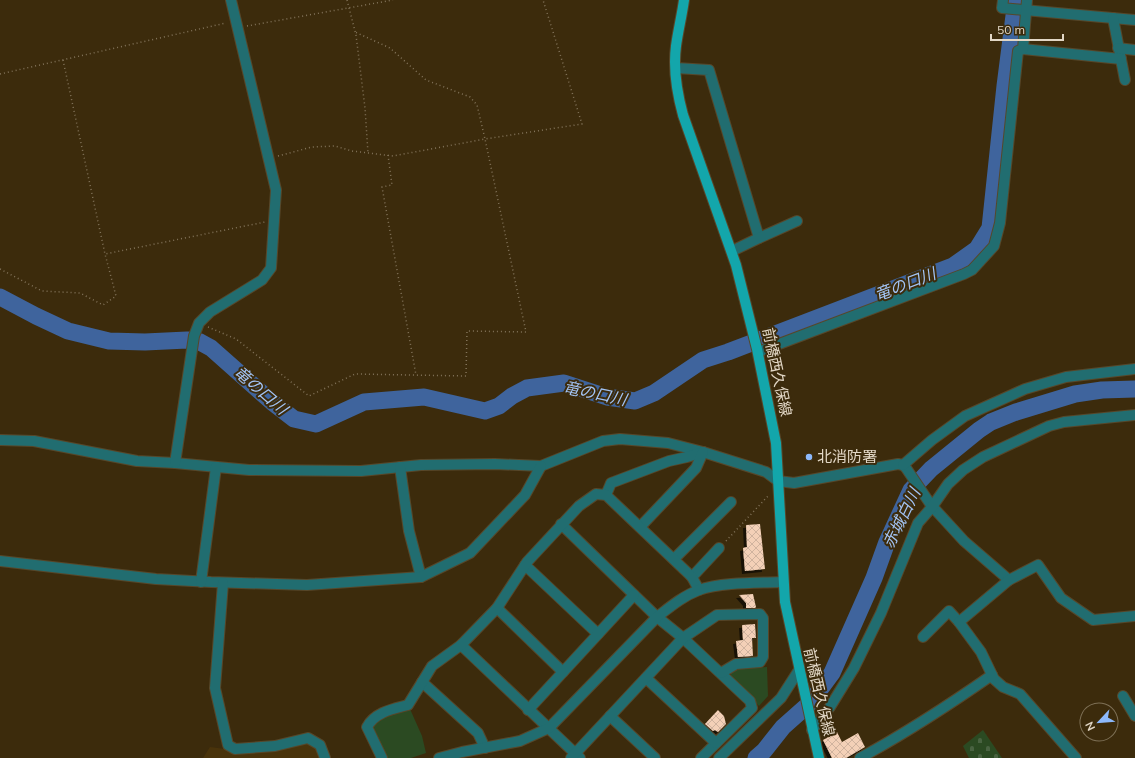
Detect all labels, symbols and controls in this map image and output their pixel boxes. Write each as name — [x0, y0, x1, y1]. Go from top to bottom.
scale bar — [991, 16, 1063, 42]
text: 50 m — [997, 22, 1025, 37]
water label: 竜の口川 — [872, 262, 940, 305]
street label: 前橋西久保線 — [759, 326, 796, 418]
water label: 竜の口川 — [230, 361, 293, 420]
water label: 竜の口川 — [562, 377, 630, 410]
place label: 北消防署 — [817, 447, 877, 466]
marker: 北消防署 — [804, 452, 814, 462]
water label: 赤城白川 — [878, 483, 925, 551]
street label: 前橋西久保線 — [800, 646, 839, 738]
north arrow — [1079, 702, 1119, 742]
text: N — [1082, 720, 1098, 733]

